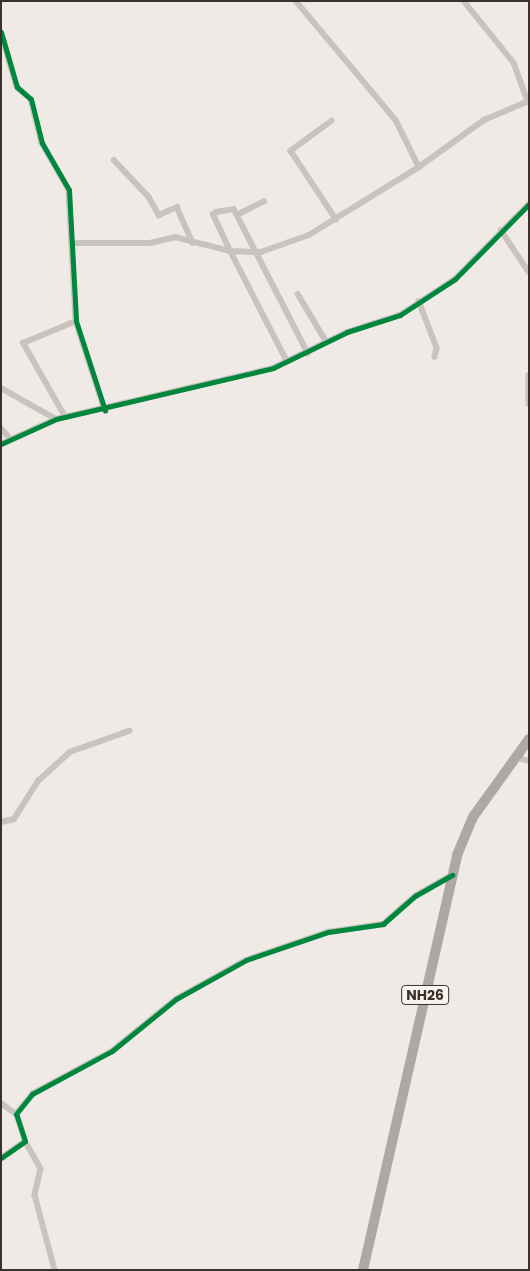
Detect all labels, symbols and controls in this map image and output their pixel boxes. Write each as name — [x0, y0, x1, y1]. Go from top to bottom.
road number: NH26 — [400, 984, 450, 1006]

